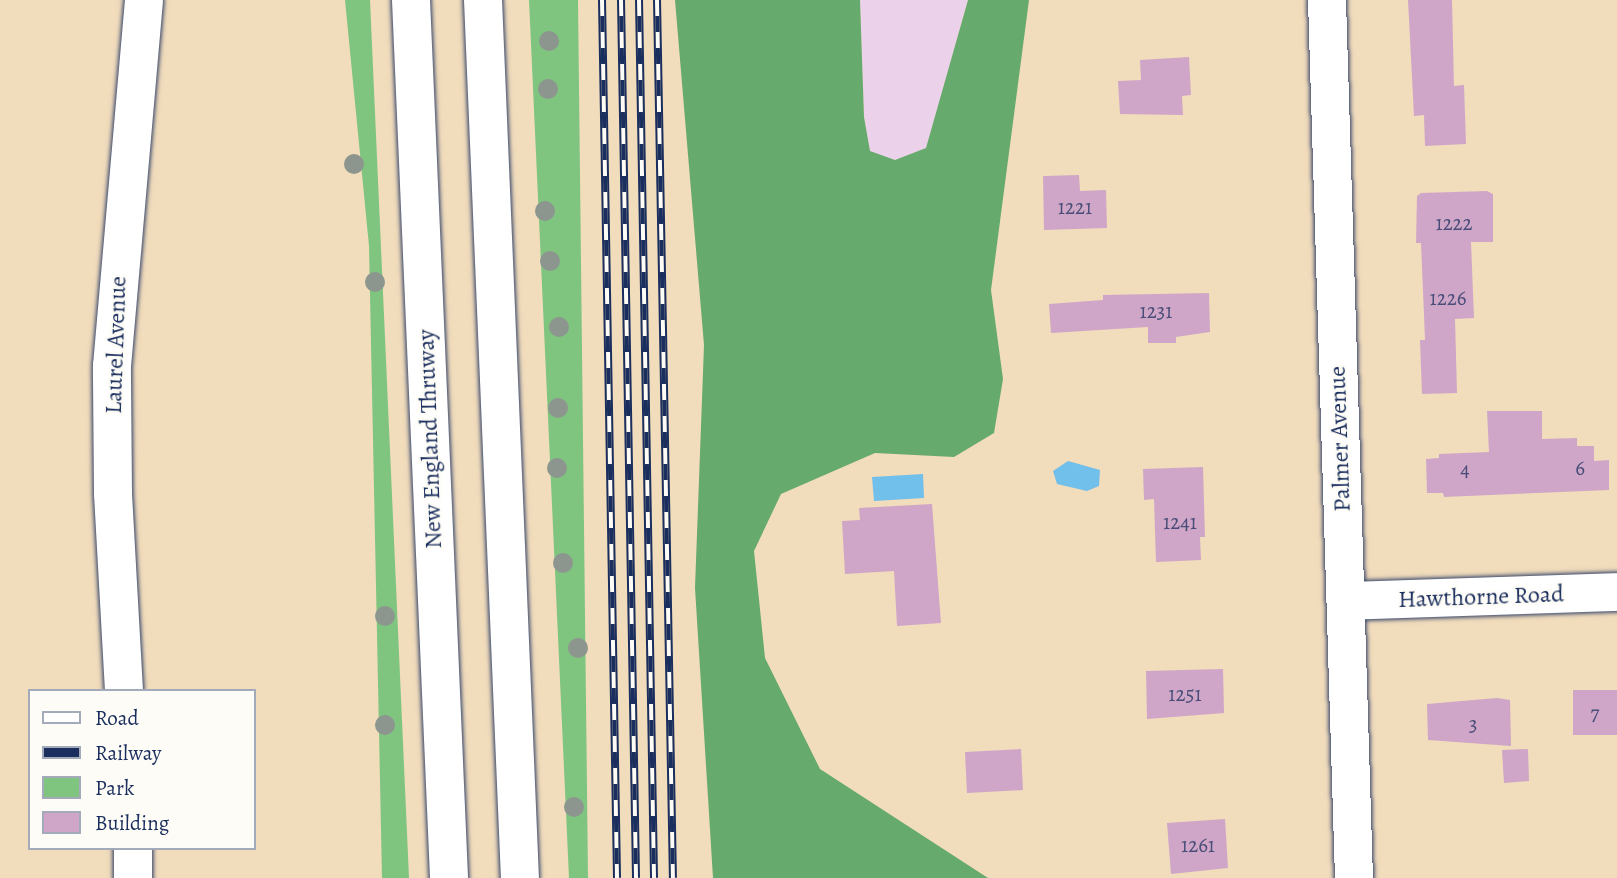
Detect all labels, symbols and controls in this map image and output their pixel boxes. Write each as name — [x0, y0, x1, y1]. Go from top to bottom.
house number: 1221 — [1058, 194, 1092, 220]
house number: 1222 — [1435, 210, 1473, 236]
street label: Laurel Avenue — [99, 275, 133, 415]
house number: 1226 — [1430, 285, 1466, 311]
house number: 1231 — [1139, 298, 1173, 324]
street label: New England Thruway — [412, 329, 448, 549]
street label: Palmer Avenue — [1323, 366, 1357, 512]
house number: 6 — [1575, 455, 1585, 481]
house number: 4 — [1460, 456, 1470, 482]
house number: 1241 — [1163, 509, 1197, 535]
street label: Hawthorne Road — [1398, 580, 1564, 614]
house number: 1251 — [1168, 681, 1202, 707]
legend — [28, 689, 256, 850]
house number: 7 — [1591, 700, 1599, 726]
text: Road — [95, 704, 139, 732]
house number: 3 — [1469, 711, 1477, 737]
text: Railway — [95, 739, 161, 767]
text: Park — [95, 774, 134, 802]
text: Building — [95, 809, 169, 837]
house number: 1261 — [1181, 832, 1215, 858]

